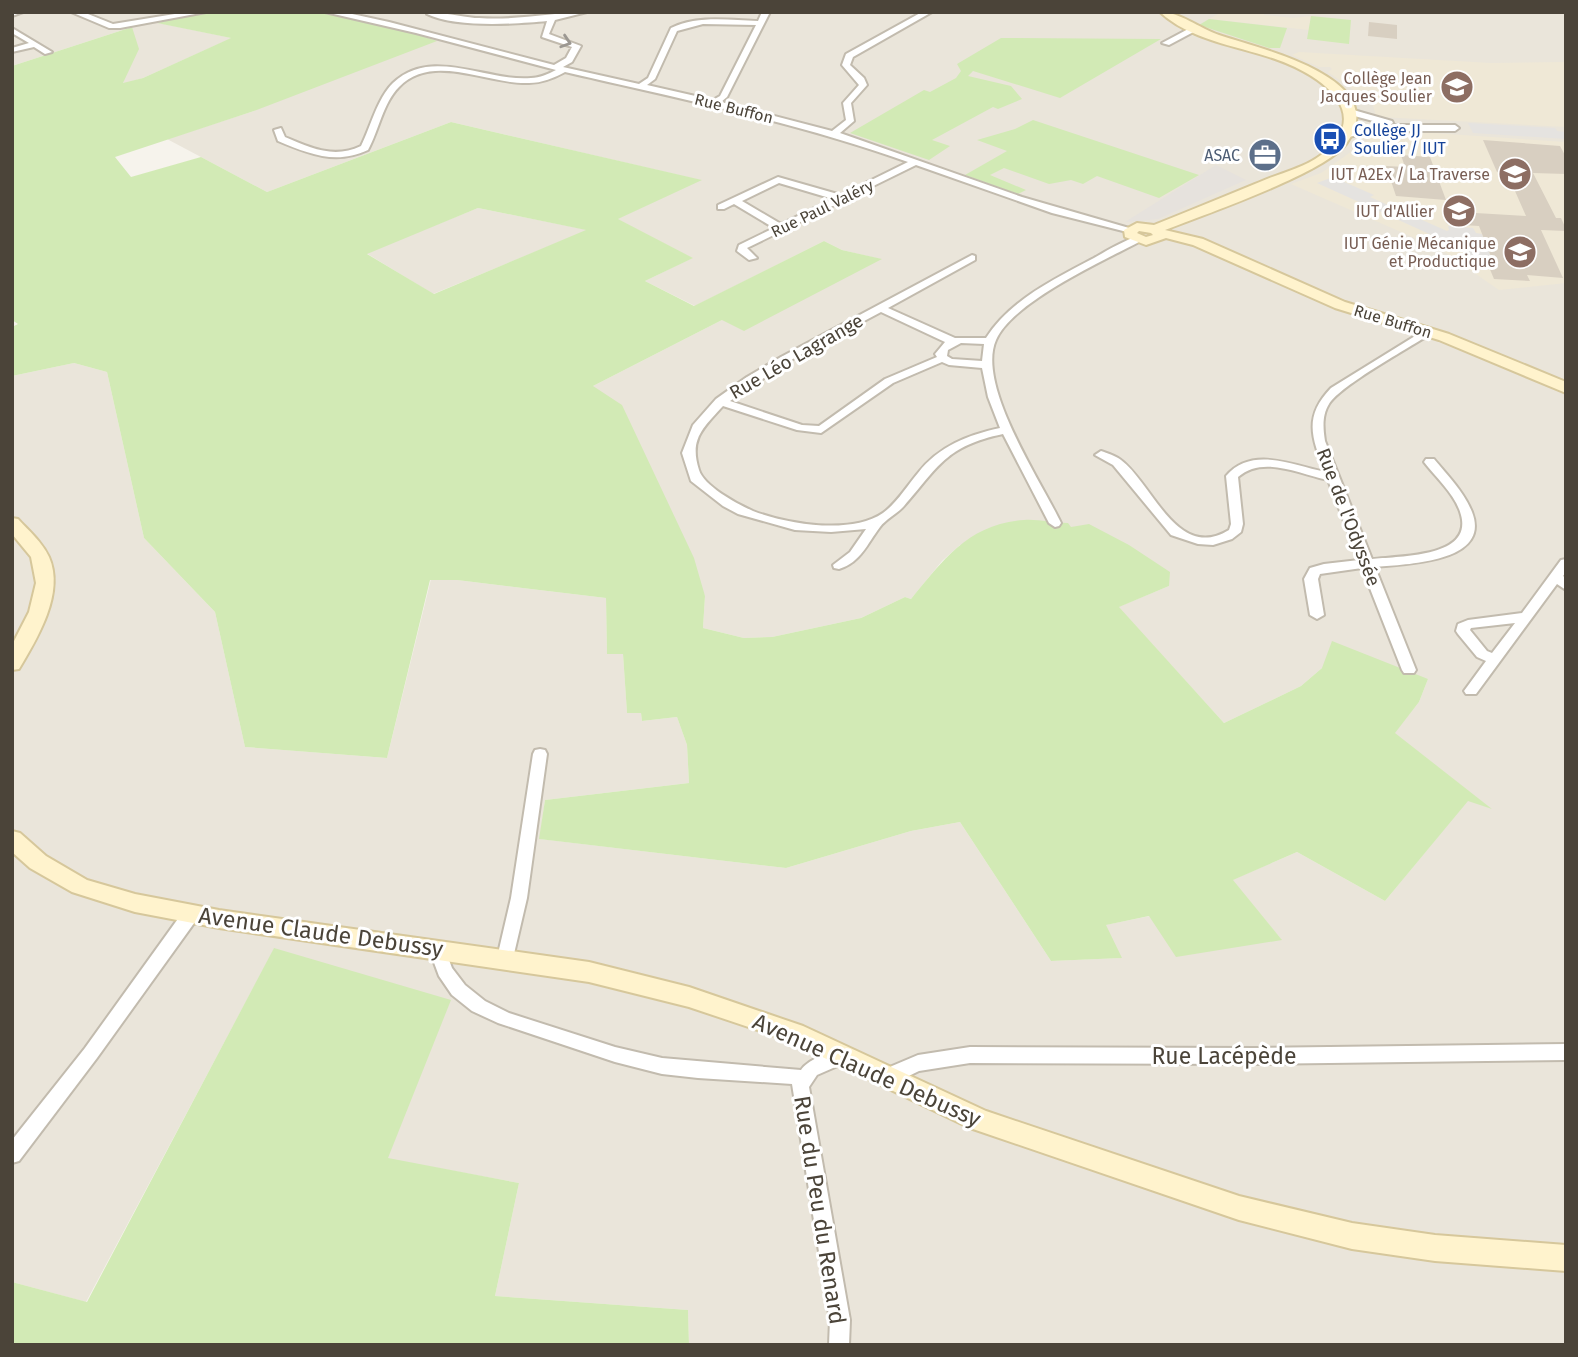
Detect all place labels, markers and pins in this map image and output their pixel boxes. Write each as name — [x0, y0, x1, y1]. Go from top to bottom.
school or university icon: Collège Jean Jacques Soulier — [1438, 68, 1476, 106]
place label: Collège Jean Jacques Soulier — [1320, 69, 1433, 106]
bus stop icon: Collège JJ Soulier / IUT — [1311, 120, 1349, 158]
place label: Collège JJ Soulier / IUT — [1354, 121, 1447, 158]
office icon: ASAC — [1246, 136, 1284, 174]
place label: ASAC — [1204, 146, 1240, 165]
school or university icon: IUT A2Ex / La Traverse — [1496, 155, 1534, 193]
place label: IUT A2Ex / La Traverse — [1331, 165, 1490, 184]
school or university icon: IUT d'Allier — [1440, 192, 1478, 230]
place label: IUT d'Allier — [1356, 202, 1435, 221]
school or university icon: IUT Génie Mécanique et Productique — [1501, 233, 1539, 271]
place label: IUT Génie Mécanique et Productique — [1344, 234, 1496, 271]

